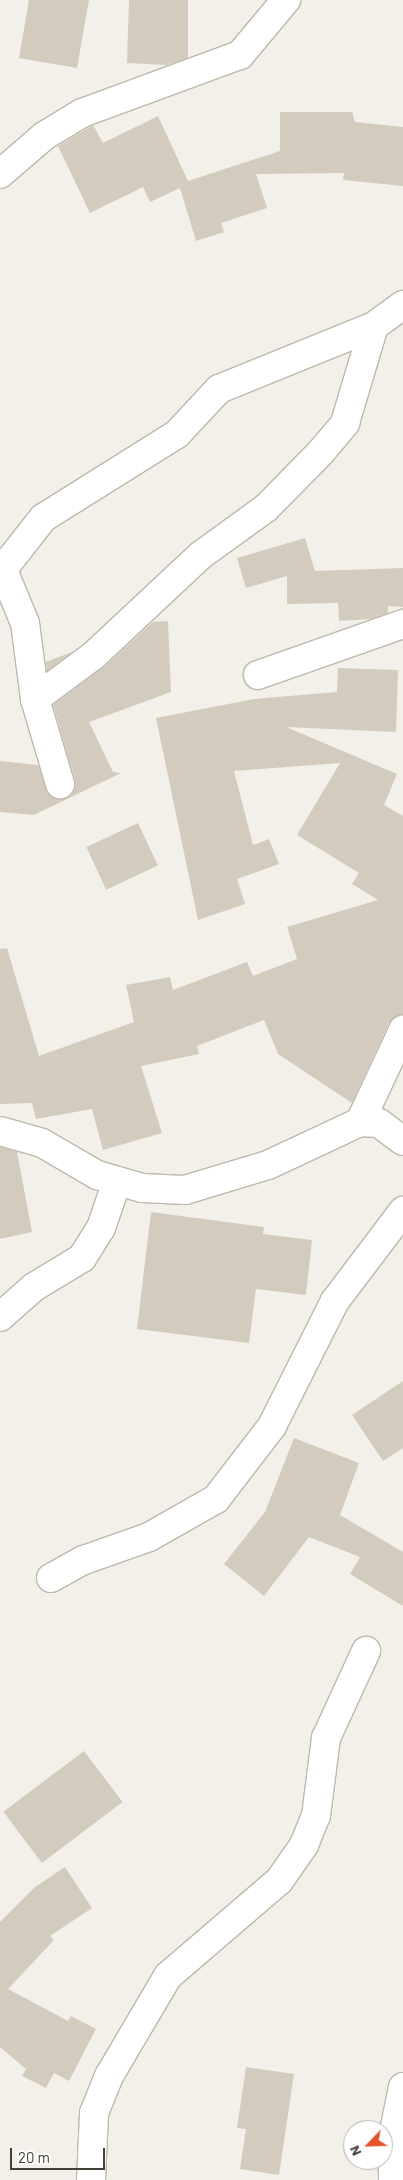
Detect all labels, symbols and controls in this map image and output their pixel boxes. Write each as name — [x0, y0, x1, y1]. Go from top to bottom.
north arrow — [343, 2120, 393, 2170]
scale bar — [12, 2138, 108, 2170]
text: N — [345, 2143, 364, 2159]
text: 20 m — [18, 2148, 50, 2166]

